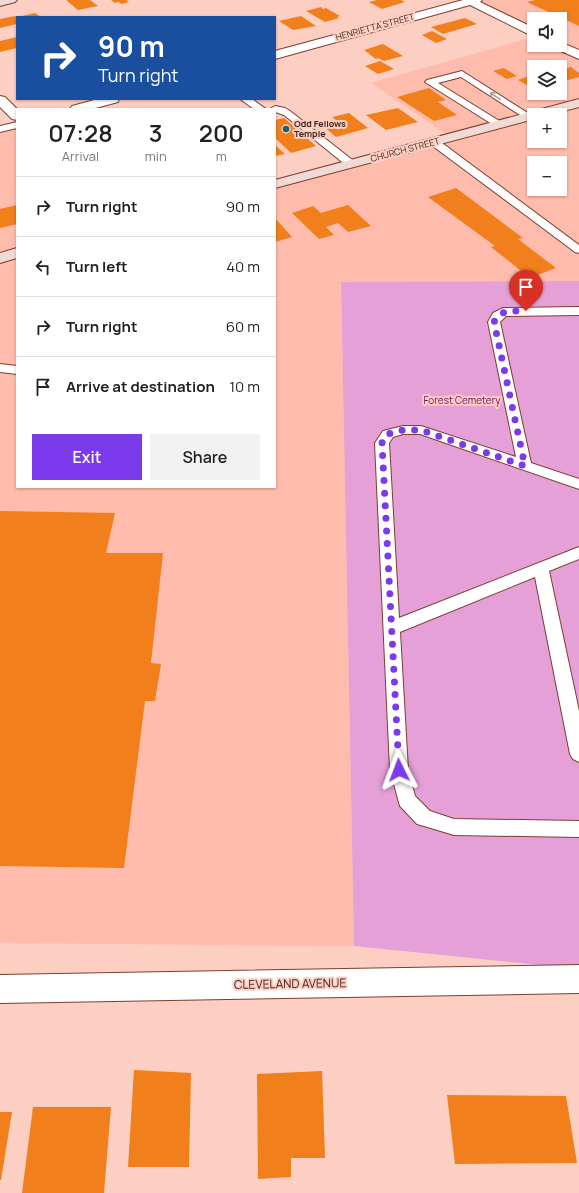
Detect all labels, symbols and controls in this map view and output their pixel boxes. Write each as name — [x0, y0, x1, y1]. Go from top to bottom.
street label: HENRIETTA STREET — [334, 10, 416, 43]
map controls — [527, 12, 567, 196]
button: sound — [527, 12, 567, 52]
text: 90 m — [98, 27, 165, 65]
icon: right — [32, 32, 84, 84]
button: layers — [527, 60, 567, 100]
text: Turn right — [98, 63, 179, 87]
one-way arrow — [490, 91, 501, 100]
button: + — [527, 108, 567, 148]
text: 07:28 — [48, 116, 113, 149]
text: 3 — [149, 116, 163, 149]
text: 200 — [199, 116, 244, 149]
place label: Odd Fellows Temple — [294, 117, 346, 140]
marker: Odd Fellows Temple — [281, 124, 291, 134]
street label: CHURCH STREET — [369, 134, 442, 165]
text: Arrival — [62, 147, 99, 165]
text: min — [145, 147, 167, 165]
text: m — [216, 147, 227, 165]
button: − — [527, 156, 567, 196]
icon: right — [32, 196, 54, 218]
text: Turn right — [66, 196, 137, 217]
text: 90 m — [226, 196, 260, 217]
icon: left — [32, 256, 54, 278]
text: Turn left — [66, 256, 128, 277]
text: 40 m — [226, 256, 260, 277]
pin — [509, 270, 543, 311]
icon: arrive — [515, 276, 537, 298]
icon: right — [32, 316, 54, 338]
text: Turn right — [66, 316, 137, 337]
text: 60 m — [226, 316, 260, 337]
icon: arrive — [32, 376, 54, 398]
text: Arrive at destination — [66, 376, 215, 397]
text: 10 m — [229, 376, 260, 397]
park label: Forest Cemetery — [423, 393, 501, 407]
button: Exit — [32, 434, 142, 480]
button: Share — [150, 434, 260, 480]
position arrow — [378, 749, 420, 791]
street label: CLEVELAND AVENUE — [234, 974, 346, 993]

